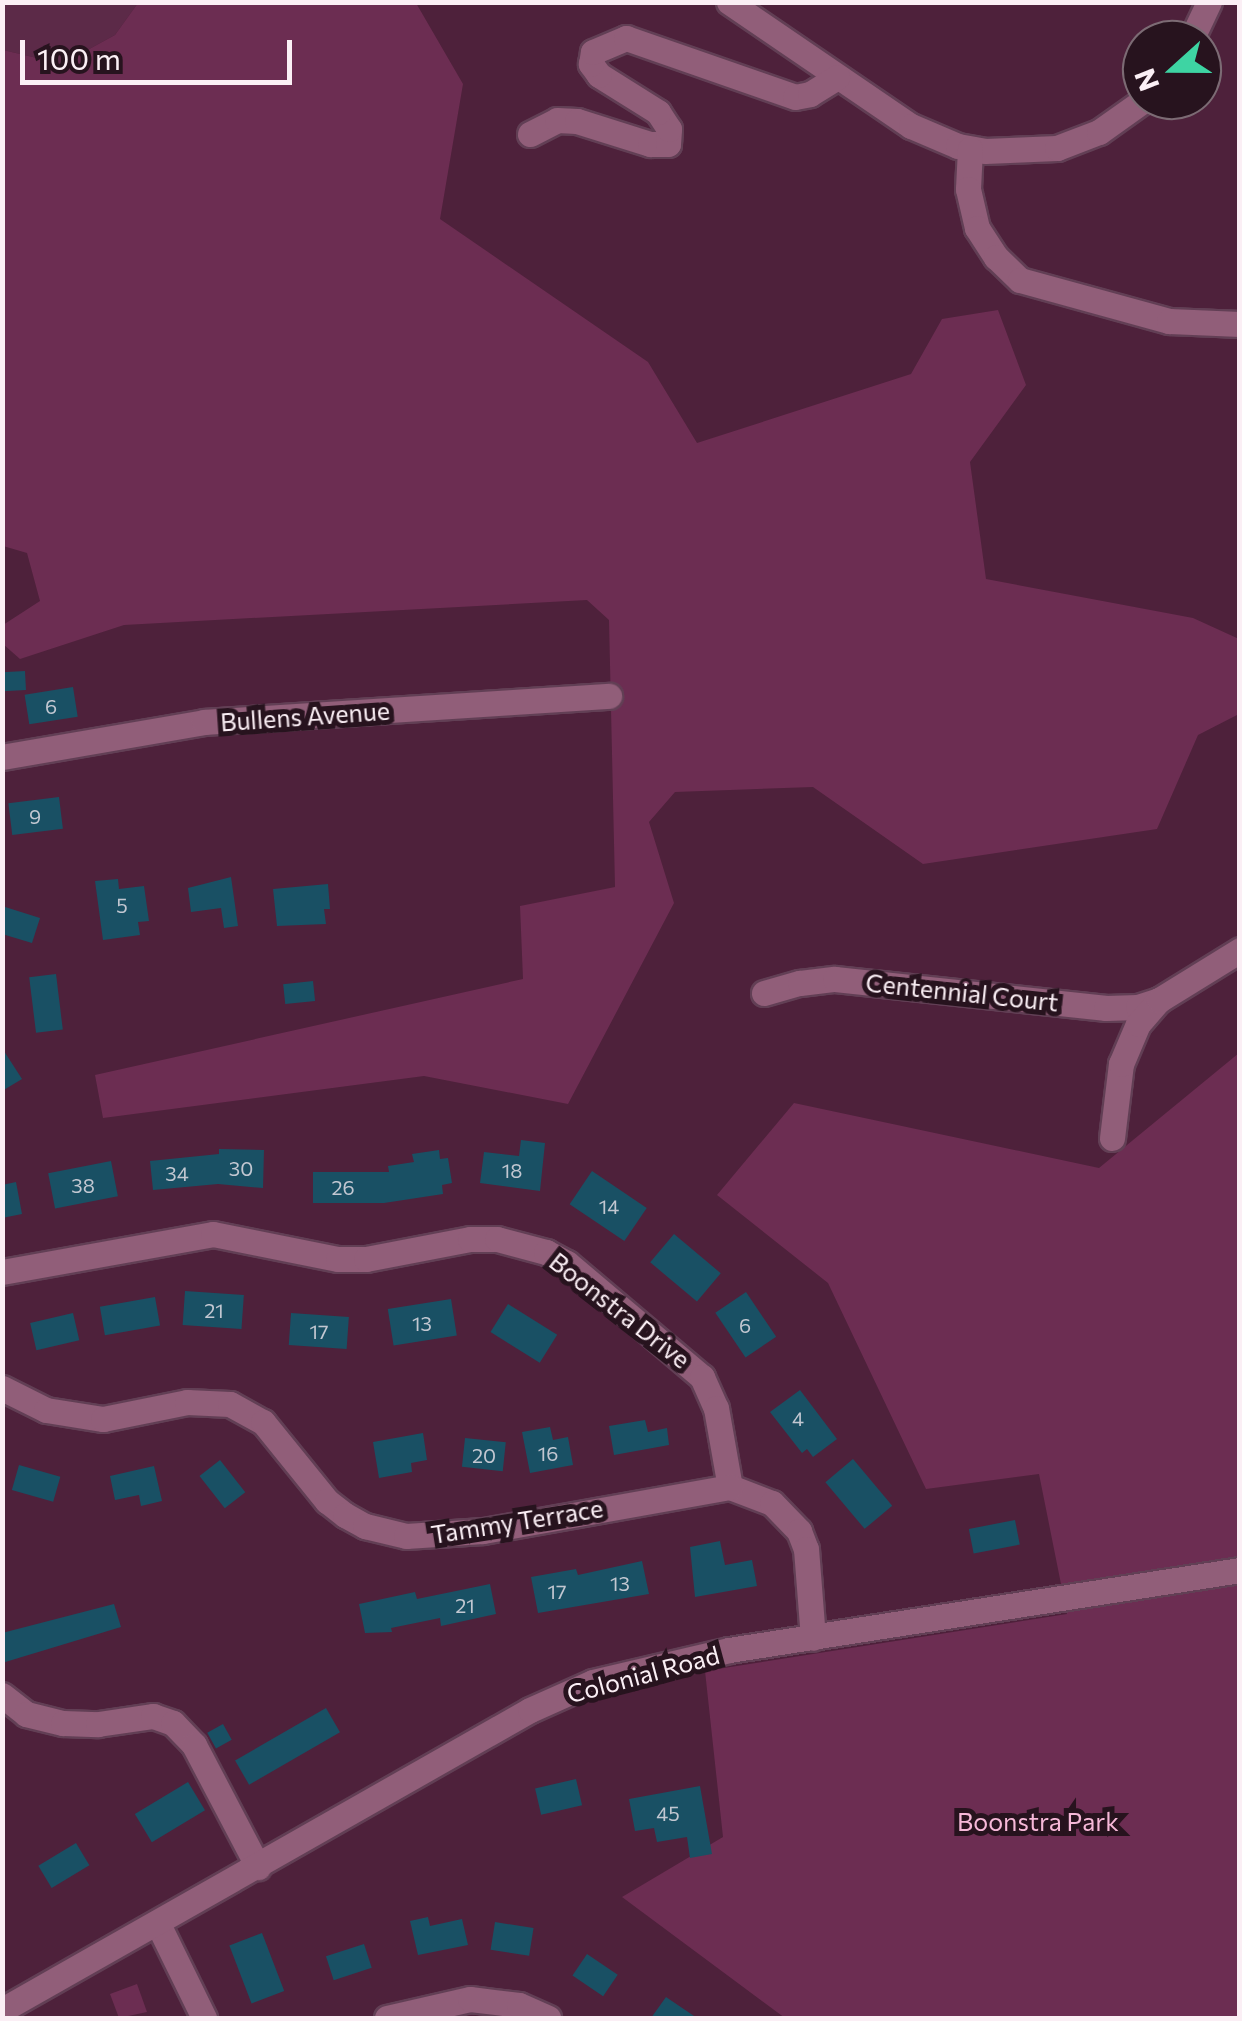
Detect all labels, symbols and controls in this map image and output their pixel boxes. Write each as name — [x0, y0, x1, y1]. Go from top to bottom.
scale bar — [25, 20, 298, 82]
north arrow — [1122, 20, 1222, 120]
text: 100 m — [37, 39, 121, 76]
text: N — [1126, 64, 1165, 96]
house number: 6 — [45, 694, 57, 718]
street label: Bullens Avenue — [219, 695, 391, 737]
house number: 9 — [29, 804, 41, 828]
house number: 5 — [116, 893, 128, 917]
street label: Centennial Court — [864, 967, 1060, 1017]
house number: 30 — [229, 1156, 253, 1180]
house number: 18 — [502, 1158, 522, 1182]
house number: 34 — [165, 1161, 189, 1185]
house number: 38 — [71, 1173, 95, 1197]
house number: 26 — [331, 1175, 355, 1199]
house number: 14 — [599, 1194, 619, 1218]
street label: Boonstra Drive — [544, 1246, 696, 1374]
house number: 21 — [204, 1298, 224, 1322]
house number: 13 — [412, 1311, 432, 1335]
house number: 6 — [739, 1313, 751, 1337]
house number: 17 — [309, 1319, 329, 1343]
house number: 4 — [792, 1406, 804, 1430]
house number: 16 — [538, 1441, 558, 1465]
house number: 20 — [472, 1443, 496, 1467]
street label: Tammy Terrace — [429, 1493, 605, 1549]
house number: 13 — [610, 1571, 630, 1595]
house number: 17 — [547, 1579, 567, 1603]
house number: 21 — [455, 1593, 475, 1617]
street label: Colonial Road — [563, 1639, 723, 1709]
house number: 45 — [656, 1801, 680, 1825]
park label: Boonstra Park — [957, 1806, 1119, 1836]

